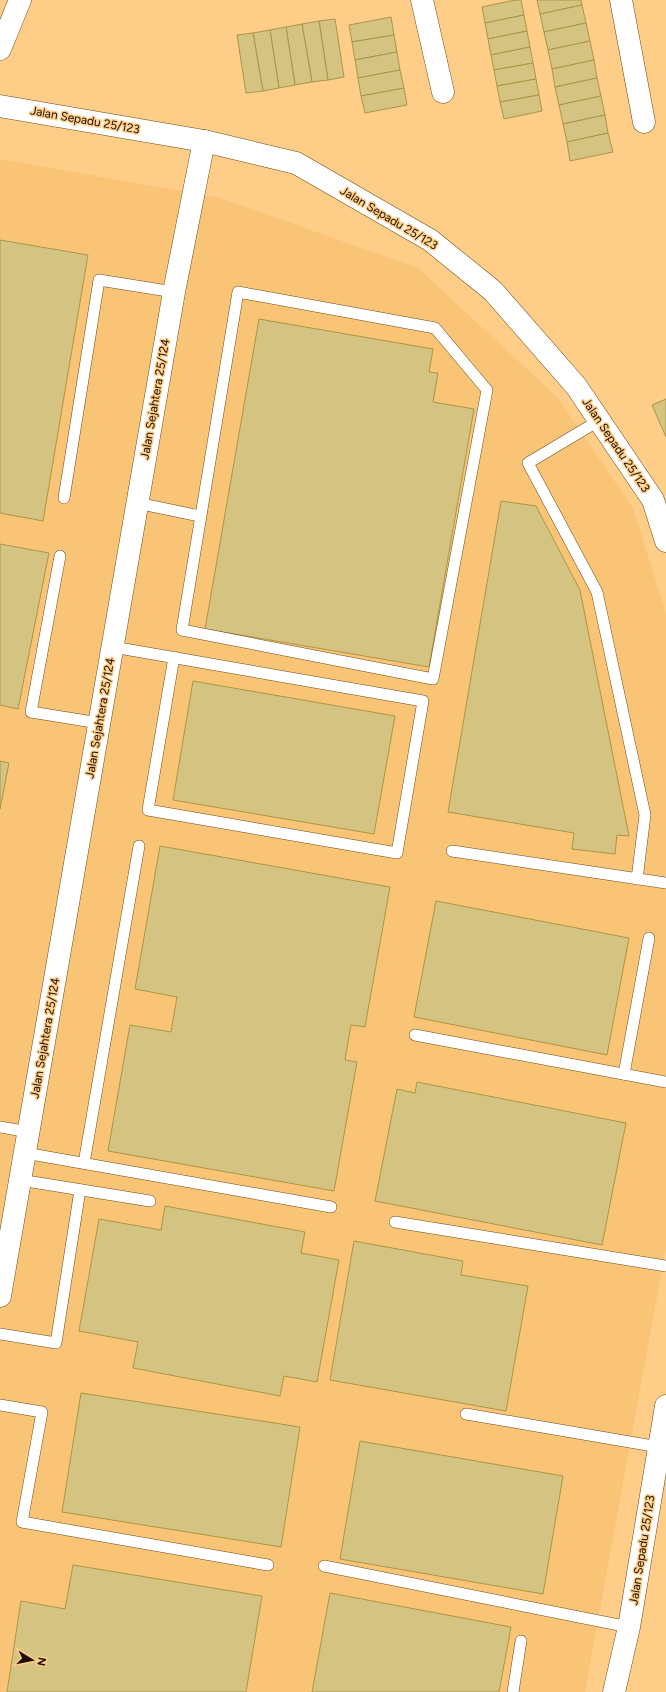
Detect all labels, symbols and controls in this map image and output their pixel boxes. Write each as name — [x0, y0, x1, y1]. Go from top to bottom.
street label: Jalan Sepadu 25/123 — [29, 103, 141, 137]
street label: Jalan Sepadu 25/123 — [338, 183, 440, 253]
street label: Jalan Sejahtera 25/124 — [137, 337, 173, 460]
street label: Jalan Sepadu 25/123 — [579, 395, 653, 495]
street label: Jalan Sejahtera 25/124 — [82, 656, 118, 779]
street label: Jalan Sejahtera 25/124 — [27, 976, 63, 1099]
street label: Jalan Sepadu 25/123 — [626, 1494, 658, 1606]
north arrow — [12, 1640, 52, 1680]
text: N — [34, 1656, 48, 1667]

